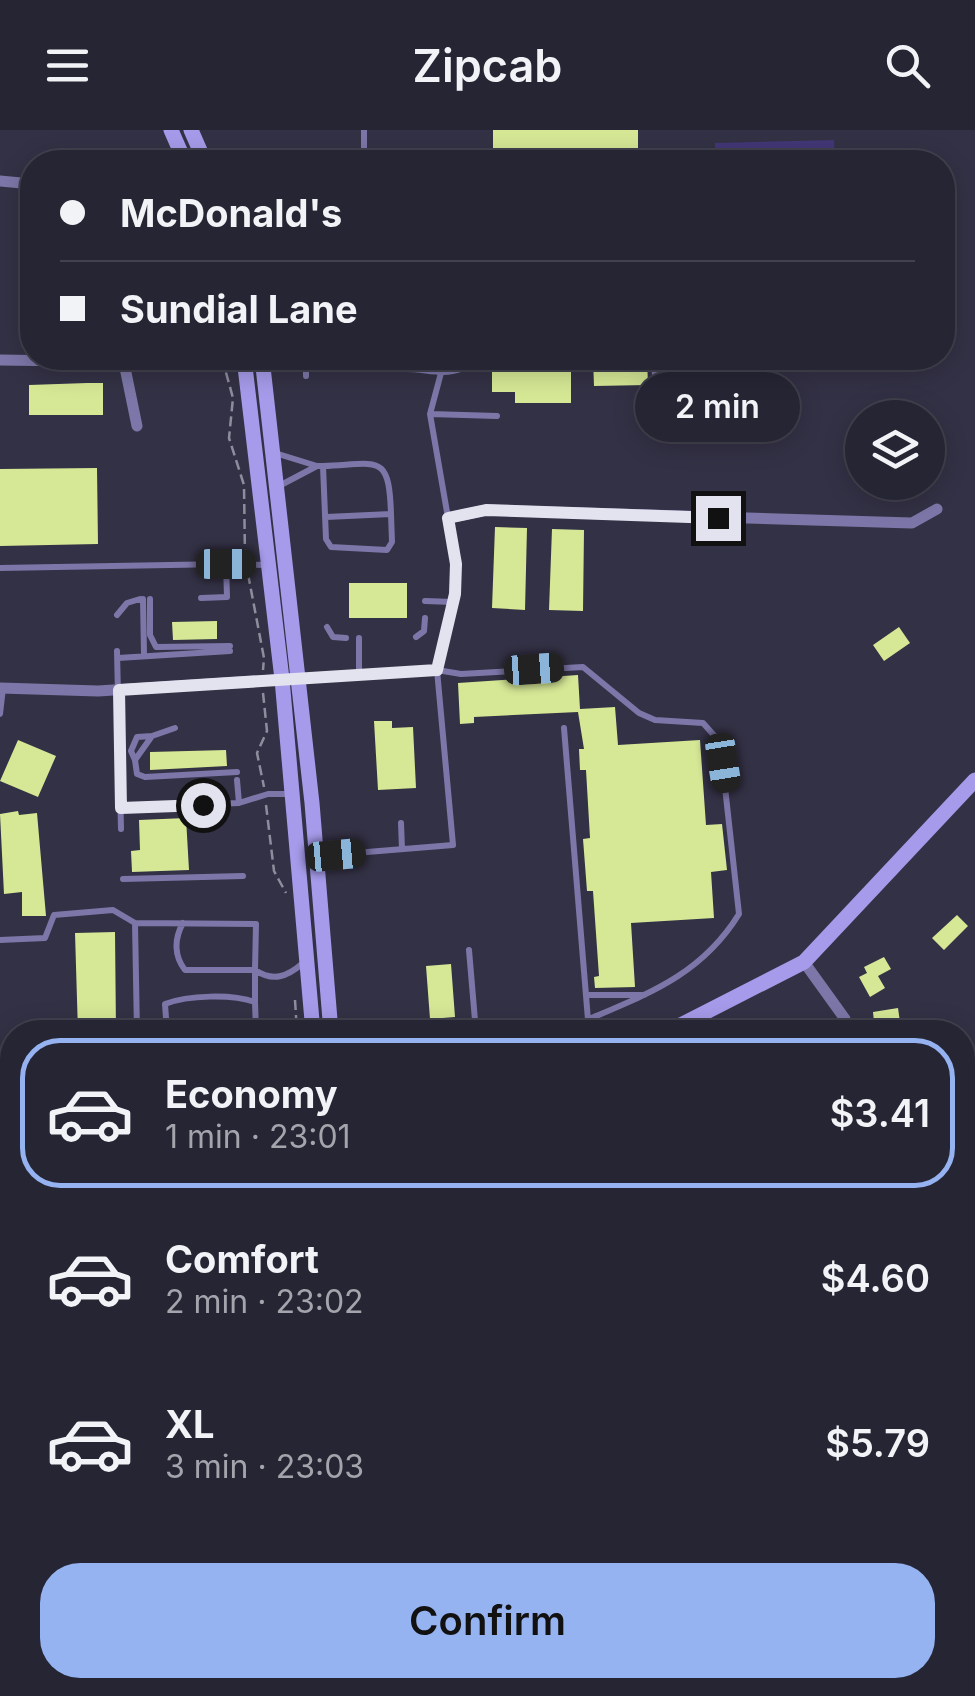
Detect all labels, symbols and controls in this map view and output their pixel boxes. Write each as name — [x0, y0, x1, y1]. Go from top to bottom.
icon: menu — [40, 38, 95, 93]
text: Zipcab — [413, 38, 562, 93]
icon: search — [880, 38, 935, 93]
text: McDonald's — [120, 190, 342, 236]
text: Sundial Lane — [120, 286, 358, 332]
callout: 2 min — [636, 373, 800, 443]
text: 2 min — [675, 387, 760, 426]
map controls — [845, 400, 945, 500]
button: layers — [845, 400, 945, 500]
route end — [696, 496, 741, 541]
car — [196, 549, 256, 579]
car — [503, 652, 565, 686]
car — [703, 731, 743, 795]
route start — [181, 783, 226, 828]
car — [305, 837, 367, 873]
icon: car — [45, 1068, 135, 1158]
text: Economy — [165, 1071, 338, 1117]
text: $3.41 — [830, 1090, 930, 1136]
text: 1 min · 23:01 — [165, 1117, 351, 1156]
icon: car — [45, 1233, 135, 1323]
text: Comfort — [165, 1236, 319, 1282]
text: $4.60 — [821, 1255, 930, 1301]
text: 2 min · 23:02 — [165, 1282, 364, 1321]
icon: car — [45, 1398, 135, 1488]
text: XL — [165, 1401, 215, 1447]
text: $5.79 — [825, 1420, 930, 1466]
text: 3 min · 23:03 — [165, 1447, 364, 1486]
button: Confirm — [40, 1563, 935, 1678]

